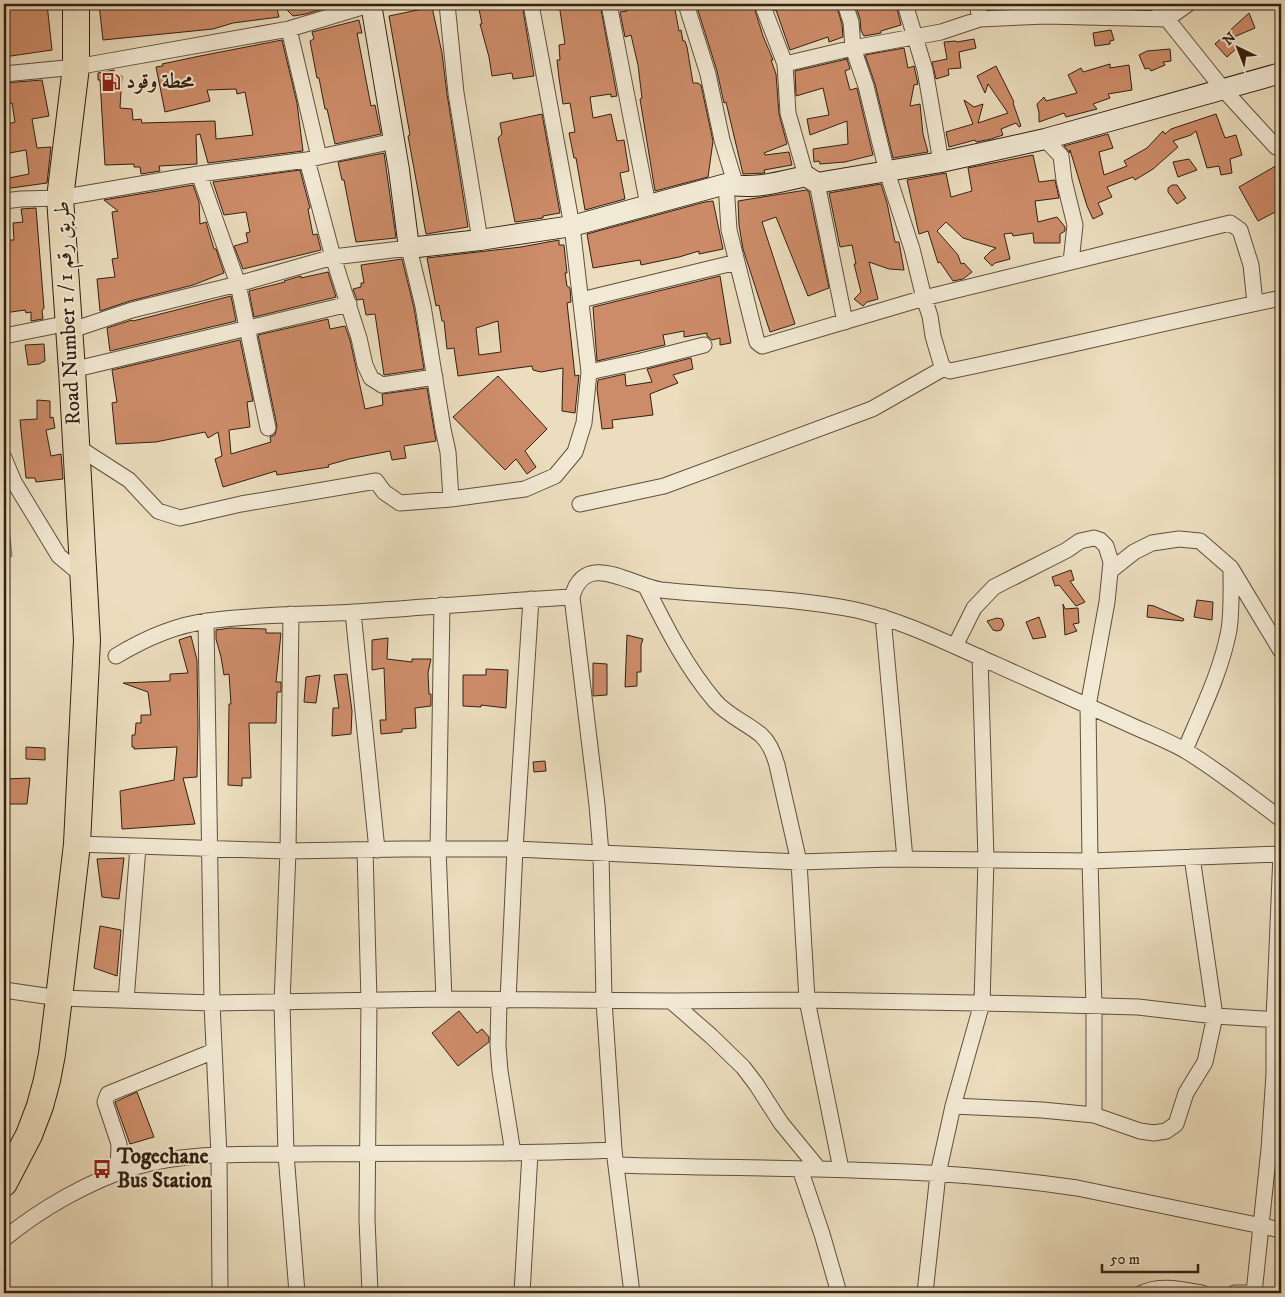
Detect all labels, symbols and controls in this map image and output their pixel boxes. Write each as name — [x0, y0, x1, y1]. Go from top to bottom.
north arrow — [1212, 22, 1262, 72]
text: N — [1219, 28, 1241, 50]
place label: محطة وقود — [126, 69, 195, 95]
fuel station icon: محطة وقود — [100, 71, 122, 93]
street label: Road Number 1 / طريق رقم 1 — [49, 200, 93, 426]
place label: Togechane Bus Station — [116, 1144, 213, 1194]
bus stop icon: Togechane Bus Station — [91, 1158, 113, 1180]
scale bar — [1102, 1242, 1199, 1274]
text: 50 m — [1110, 1250, 1140, 1269]

